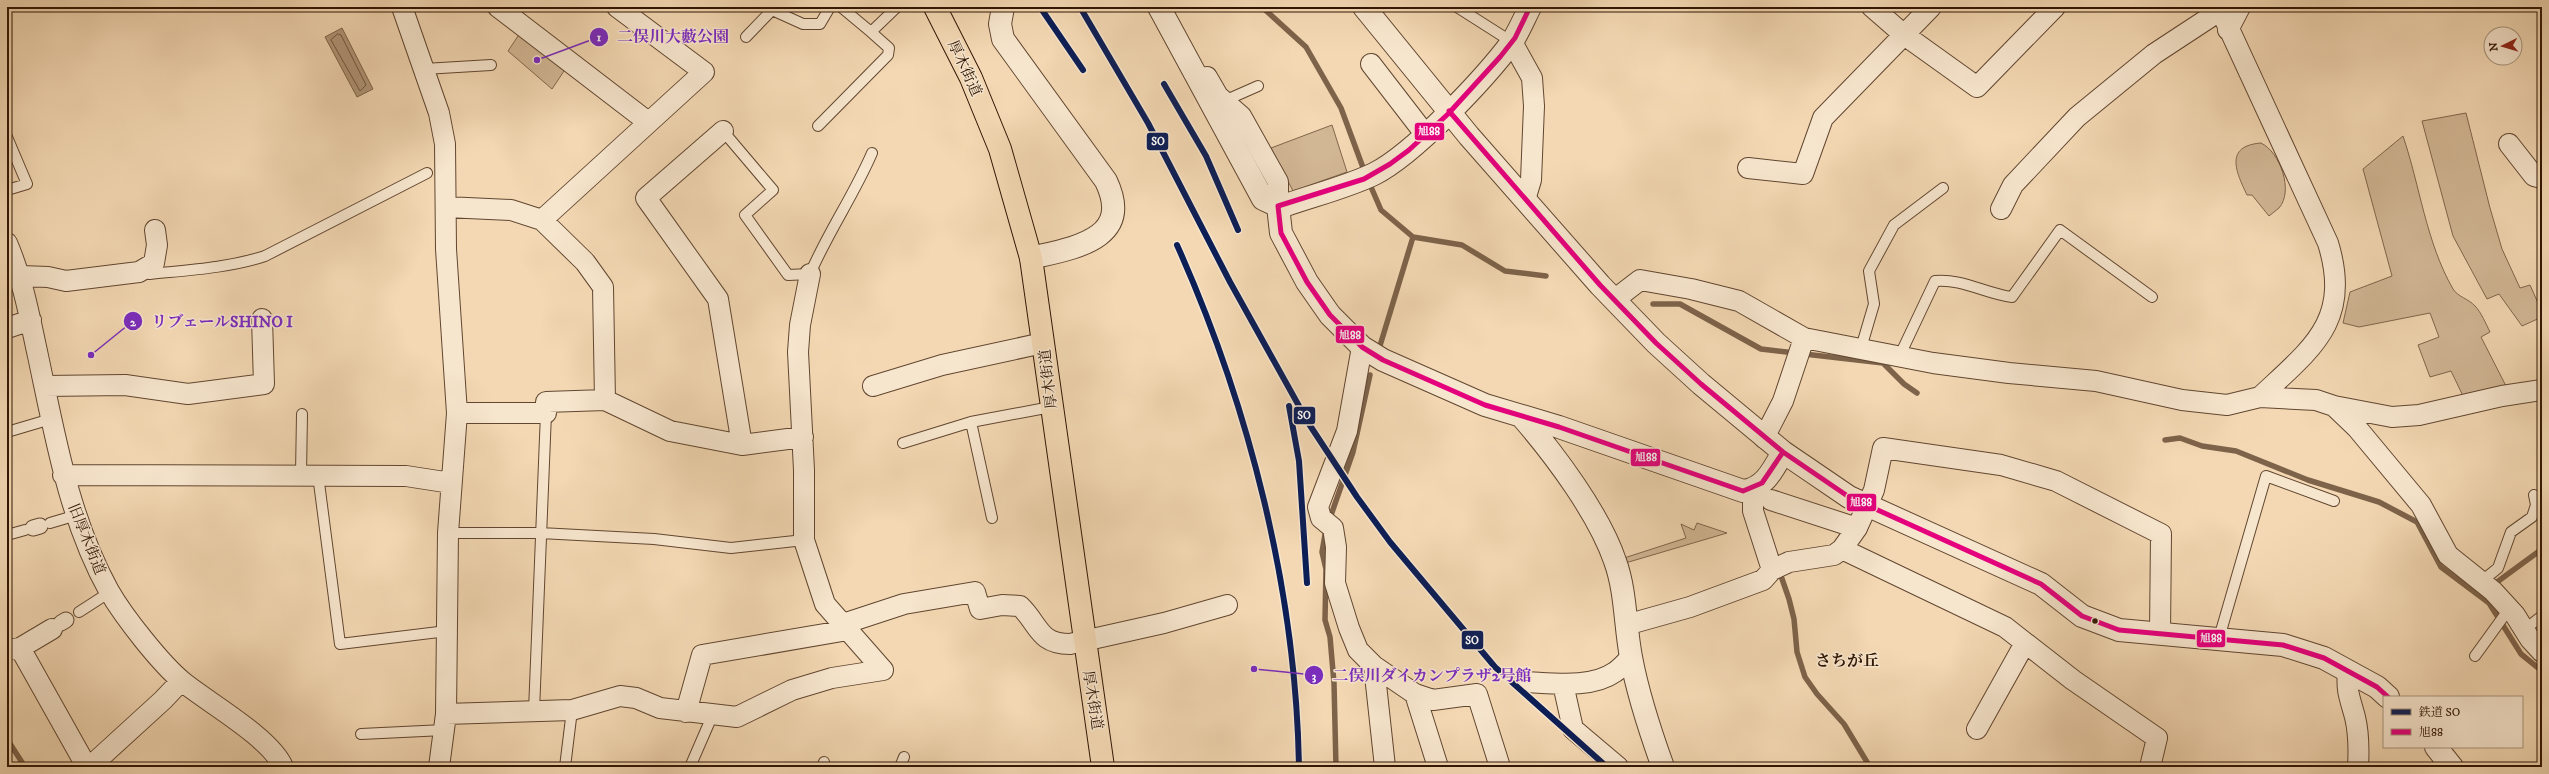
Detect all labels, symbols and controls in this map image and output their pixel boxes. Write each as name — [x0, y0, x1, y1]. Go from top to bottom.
callout: 二俣川大藪公園 — [589, 23, 737, 51]
north arrow — [2483, 26, 2523, 66]
text: 二俣川大藪公園 — [617, 27, 729, 47]
text: 1 — [597, 30, 602, 45]
street label: 厚木街道 — [943, 37, 986, 99]
text: N — [2487, 42, 2501, 52]
line badge: 旭88 — [1414, 122, 1445, 141]
text: 旭88 — [1418, 125, 1440, 139]
line badge: SO — [1146, 132, 1169, 151]
text: SO — [1151, 135, 1165, 149]
callout: リブェールSHINO I — [123, 307, 301, 335]
text: リブェールSHINO I — [151, 312, 293, 332]
text: 2 — [130, 315, 137, 330]
line badge: 旭88 — [1335, 325, 1365, 344]
text: 旭88 — [1339, 329, 1361, 343]
street label: 厚木街道 — [1035, 348, 1062, 410]
line badge: SO — [1293, 406, 1316, 425]
text: SO — [1297, 409, 1311, 423]
line badge: 旭88 — [1630, 448, 1661, 467]
text: 旭88 — [1635, 451, 1657, 465]
line badge: 旭88 — [1846, 493, 1877, 512]
text: 旭88 — [1850, 496, 1872, 510]
street label: 旧厚木街道 — [64, 501, 109, 578]
unlabelled marker — [2090, 616, 2100, 626]
line badge: 旭88 — [2196, 629, 2226, 648]
line badge: SO — [1461, 630, 1484, 650]
text: 旭88 — [2200, 632, 2222, 646]
text: SO — [1465, 634, 1479, 648]
district label: さちが丘 — [1815, 651, 1879, 671]
callout: 二俣川ダイカンプラザ2号館 — [1304, 661, 1540, 689]
text: 二俣川ダイカンプラザ2号館 — [1332, 666, 1532, 686]
street label: 厚木街道 — [1078, 669, 1107, 731]
text: 3 — [1312, 669, 1317, 684]
legend — [2383, 696, 2523, 748]
text: 鉄道 SO — [2418, 705, 2460, 720]
text: 旭88 — [2419, 725, 2443, 740]

